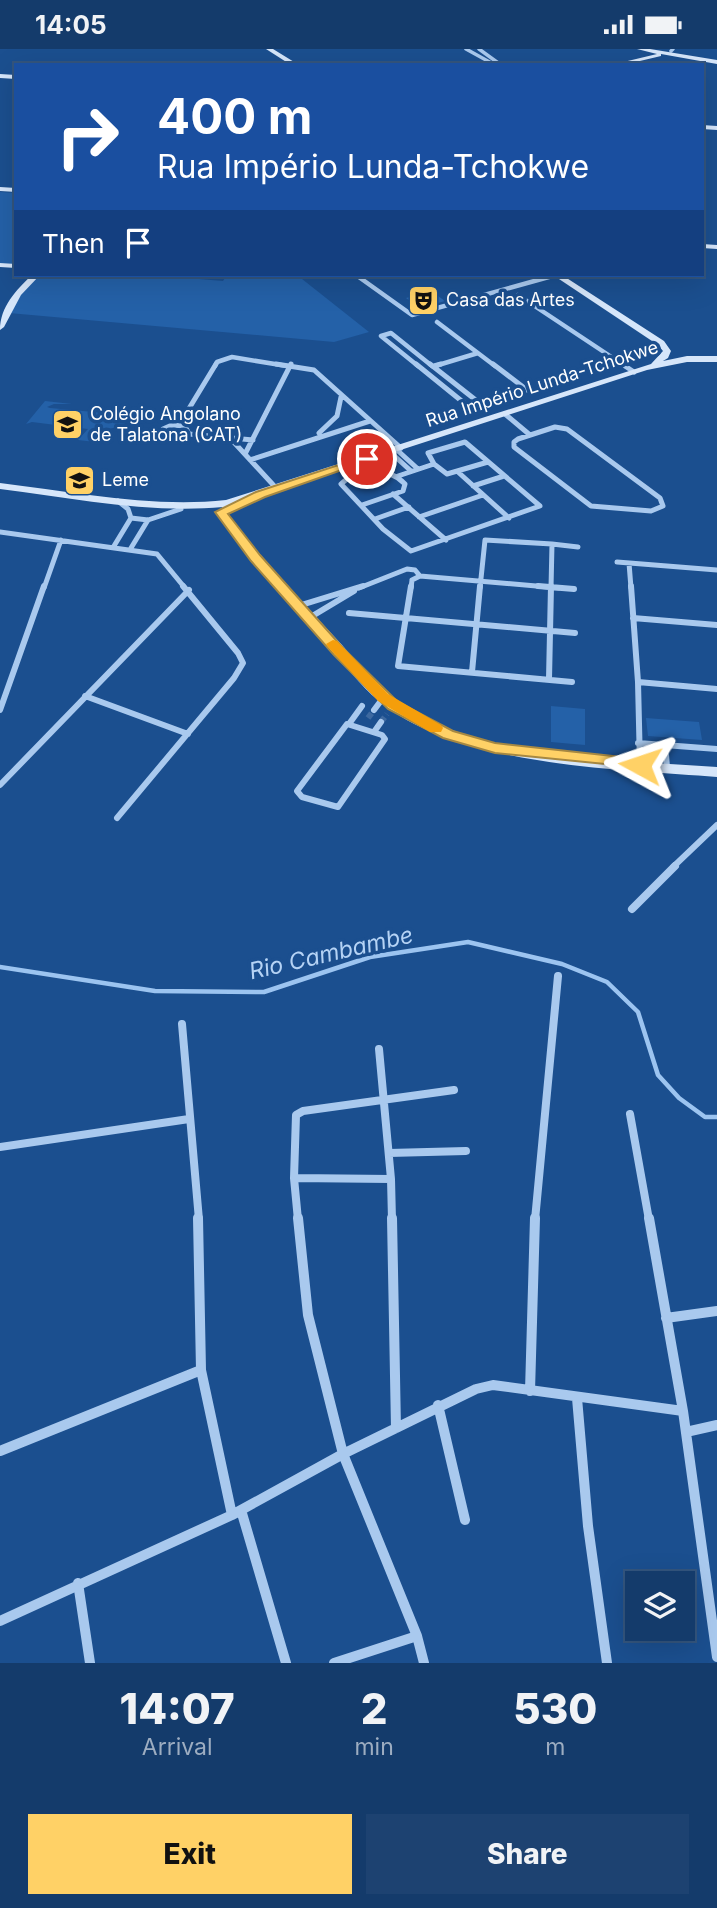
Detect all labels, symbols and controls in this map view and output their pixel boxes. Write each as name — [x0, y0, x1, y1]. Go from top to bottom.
text: 14:05 — [35, 9, 107, 40]
text: 400 m — [157, 87, 313, 146]
icon: right — [42, 91, 133, 182]
text: Rua Império Lunda-Tchokwe — [157, 147, 589, 186]
icon: arrive — [119, 224, 157, 262]
text: Then — [42, 228, 105, 259]
theatre icon: Casa das Artes — [406, 283, 440, 317]
place label: Casa das Artes — [446, 289, 575, 310]
street label: Rua Império Lunda-Tchokwe — [423, 336, 661, 431]
place label: Colégio Angolano de Talatona (CAT) — [90, 403, 242, 445]
school or university icon: Colégio Angolano de Talatona (CAT) — [50, 407, 84, 441]
pin — [337, 429, 397, 489]
icon: arrive — [348, 440, 386, 478]
school or university icon: Leme — [62, 463, 96, 497]
place label: Leme — [102, 469, 149, 490]
position arrow — [603, 728, 677, 802]
water label: Rio Cambambe — [246, 921, 416, 985]
map controls — [625, 1571, 695, 1641]
button: layers — [625, 1571, 695, 1641]
text: 14:07 — [120, 1683, 235, 1734]
text: 2 — [361, 1683, 387, 1734]
text: 530 — [513, 1683, 597, 1734]
text: Arrival — [142, 1733, 213, 1761]
text: min — [354, 1733, 394, 1761]
text: m — [545, 1733, 565, 1761]
button: Exit — [28, 1814, 352, 1894]
button: Share — [366, 1814, 689, 1894]

